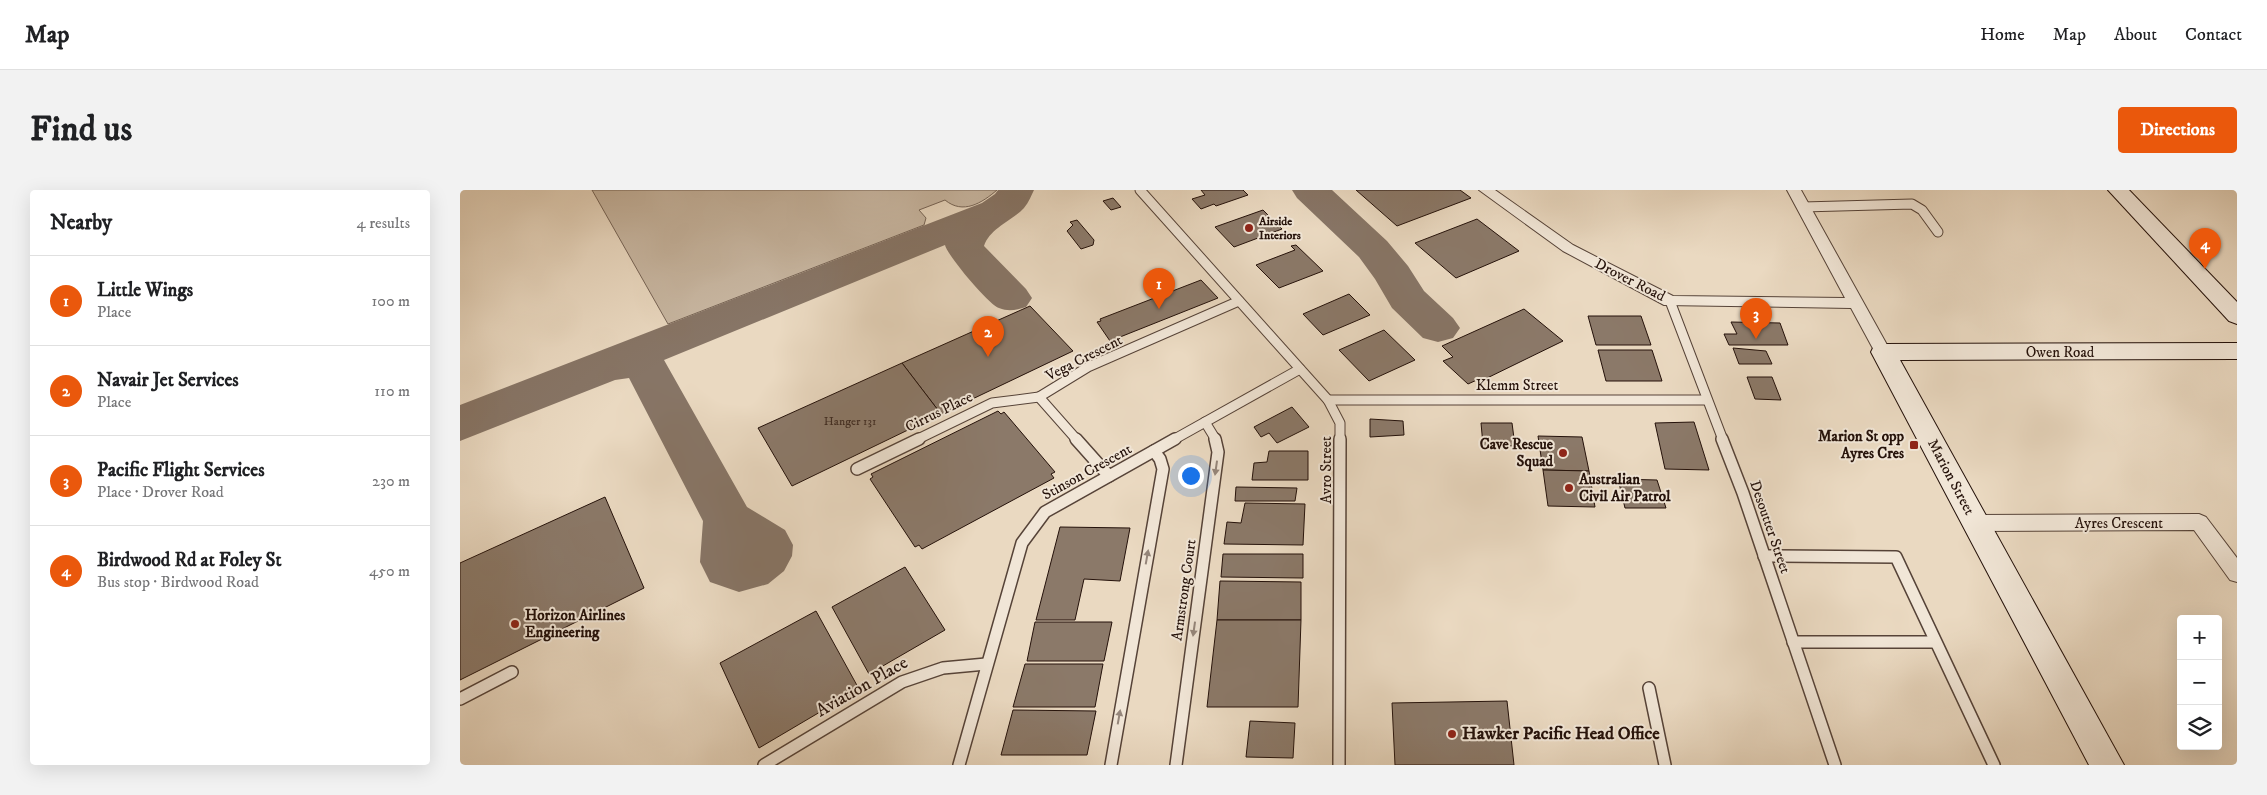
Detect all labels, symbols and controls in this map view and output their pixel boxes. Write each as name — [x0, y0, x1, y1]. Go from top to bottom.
text: Map — [25, 20, 69, 50]
text: Home — [1980, 24, 2025, 46]
text: Map — [2053, 24, 2086, 46]
text: About — [2114, 24, 2157, 46]
text: Contact — [2185, 24, 2242, 46]
button: Directions — [2118, 107, 2237, 153]
text: Find us — [30, 108, 132, 152]
text: Nearby — [50, 210, 112, 236]
text: 4 results — [357, 213, 410, 233]
place label: Airside Interiors — [1258, 214, 1301, 243]
marker: Airside Interiors — [1243, 222, 1255, 234]
pin: 4 — [2189, 228, 2221, 269]
street label: Drover Road — [1592, 254, 1669, 306]
pin: 1 — [1143, 268, 1175, 309]
text: Little Wings — [97, 279, 193, 302]
text: 1 — [63, 291, 69, 311]
text: 100 m — [372, 291, 410, 311]
pin: 3 — [1740, 298, 1772, 339]
text: Place — [97, 302, 131, 322]
pin: 2 — [972, 316, 1004, 357]
street label: Vega Crescent — [1041, 330, 1126, 386]
street label: Owen Road — [2026, 343, 2095, 362]
text: Navair Jet Services — [97, 369, 239, 392]
street label: Klemm Street — [1476, 376, 1558, 395]
text: 2 — [62, 381, 70, 401]
text: 110 m — [374, 381, 410, 401]
street label: Cirrus Place — [902, 388, 976, 436]
text: Place — [97, 392, 131, 412]
house number: Hanger 131 — [824, 414, 876, 429]
place label: Marion St opp Ayres Cres — [1818, 427, 1904, 463]
place label: Cave Rescue Squad — [1480, 435, 1554, 472]
street label: Avro Street — [1317, 436, 1336, 504]
street label: Marion Street — [1923, 436, 1979, 518]
street label: Stinson Crescent — [1039, 439, 1135, 504]
marker: Marion St opp Ayres Cres — [1908, 439, 1920, 451]
marker: Cave Rescue Squad — [1557, 447, 1569, 459]
text: Pacific Flight Services — [97, 459, 264, 482]
one-way arrow — [1212, 460, 1220, 476]
your location — [1178, 463, 1204, 489]
place label: Australian Civil Air Patrol — [1578, 470, 1671, 506]
text: 3 — [63, 471, 69, 491]
text: 230 m — [372, 471, 410, 491]
street label: Desoutter Street — [1745, 478, 1795, 576]
text: Place · Drover Road — [97, 482, 224, 502]
marker: Australian Civil Air Patrol — [1563, 482, 1575, 494]
street label: Ayres Crescent — [2075, 514, 2163, 533]
street label: Armstrong Court — [1167, 538, 1201, 642]
text: Birdwood Rd at Foley St — [97, 549, 282, 572]
one-way arrow — [1144, 549, 1152, 565]
text: 4 — [61, 561, 71, 581]
text: 450 m — [369, 561, 410, 581]
text: Bus stop · Birdwood Road — [97, 572, 259, 592]
place label: Horizon Airlines Engineering — [525, 606, 625, 642]
map controls — [2177, 615, 2222, 750]
button: + — [2177, 615, 2222, 660]
marker: Horizon Airlines Engineering — [509, 618, 521, 630]
one-way arrow — [1190, 621, 1198, 637]
street label: Aviation Place — [812, 652, 912, 722]
button: − — [2177, 660, 2222, 705]
button: layers — [2177, 705, 2222, 750]
one-way arrow — [1116, 709, 1124, 725]
place label: Hawker Pacific Head Office — [1462, 723, 1660, 745]
marker: Hawker Pacific Head Office — [1446, 728, 1458, 740]

